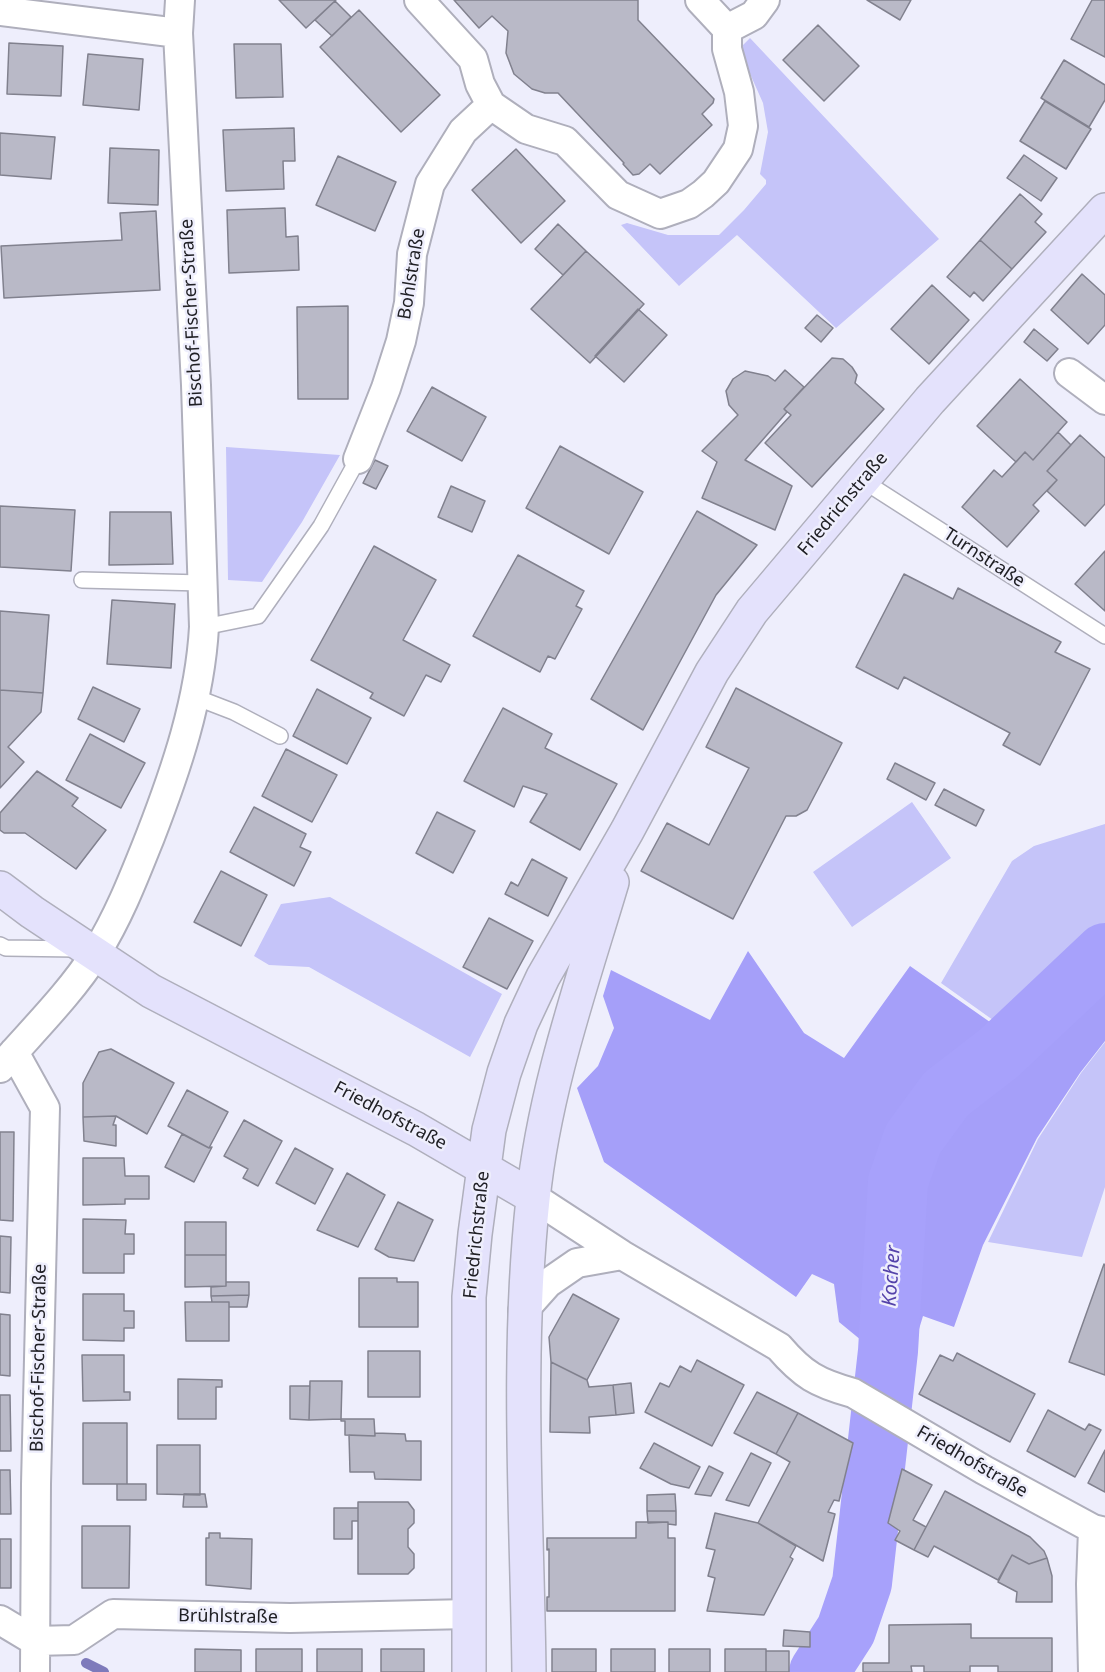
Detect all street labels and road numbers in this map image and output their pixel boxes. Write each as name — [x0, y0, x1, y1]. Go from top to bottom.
street label: Bischof-Fischer-Straße — [176, 218, 208, 408]
street label: Bohlstraße — [394, 227, 430, 321]
street label: Friedrichstraße — [793, 448, 893, 560]
street label: Turnstraße — [939, 524, 1029, 592]
street label: Friedhofstraße — [330, 1077, 450, 1155]
street label: Friedrichstraße — [460, 1170, 494, 1300]
street label: Bischof-Fischer-Straße — [27, 1264, 51, 1452]
street label: Friedhofstraße — [913, 1421, 1031, 1503]
street label: Brühlstraße — [178, 1605, 278, 1629]

